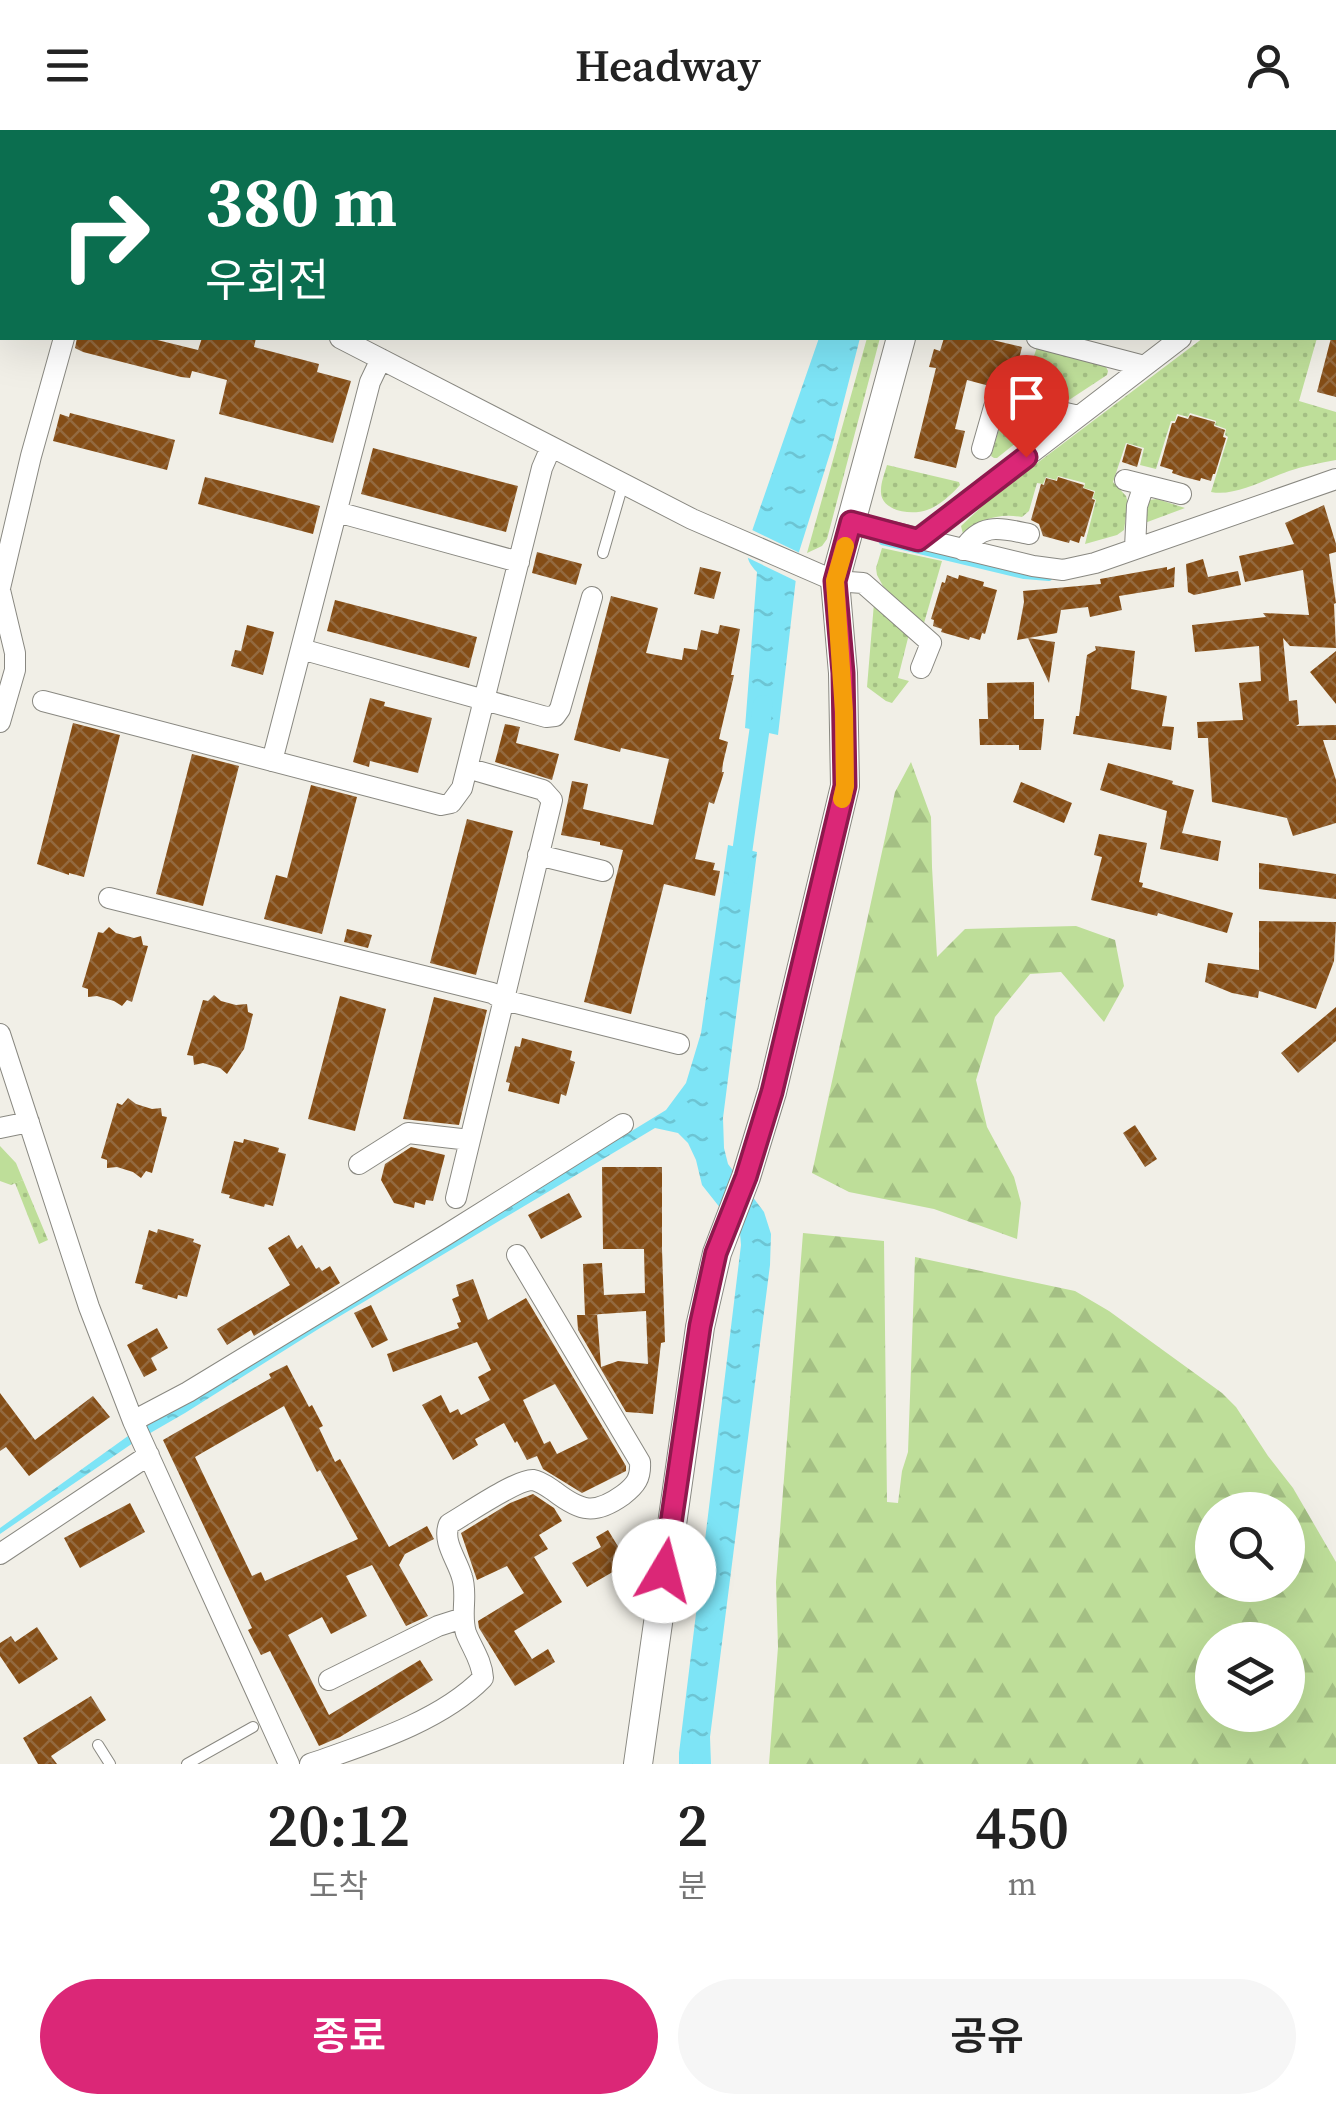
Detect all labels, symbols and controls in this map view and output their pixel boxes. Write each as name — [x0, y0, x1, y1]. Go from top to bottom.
text: Headway — [575, 34, 761, 96]
icon: menu — [40, 38, 95, 93]
icon: person — [1241, 38, 1296, 93]
text: 380 m — [205, 153, 397, 249]
icon: right — [40, 170, 170, 300]
text: 우회전 — [205, 249, 329, 311]
pin — [984, 355, 1069, 458]
icon: arrive — [999, 370, 1054, 425]
map controls — [1195, 1492, 1305, 1732]
button: search — [1195, 1492, 1305, 1602]
position arrow — [612, 1519, 716, 1623]
button: layers — [1195, 1622, 1305, 1732]
text: 20:12 — [267, 1784, 410, 1866]
text: 2 — [677, 1784, 708, 1866]
text: 450 — [975, 1786, 1069, 1868]
text: m — [1008, 1862, 1037, 1906]
text: 도착 — [309, 1864, 368, 1908]
text: 분 — [678, 1864, 707, 1908]
button: 종료 — [40, 1979, 658, 2094]
button: 공유 — [678, 1979, 1296, 2094]

